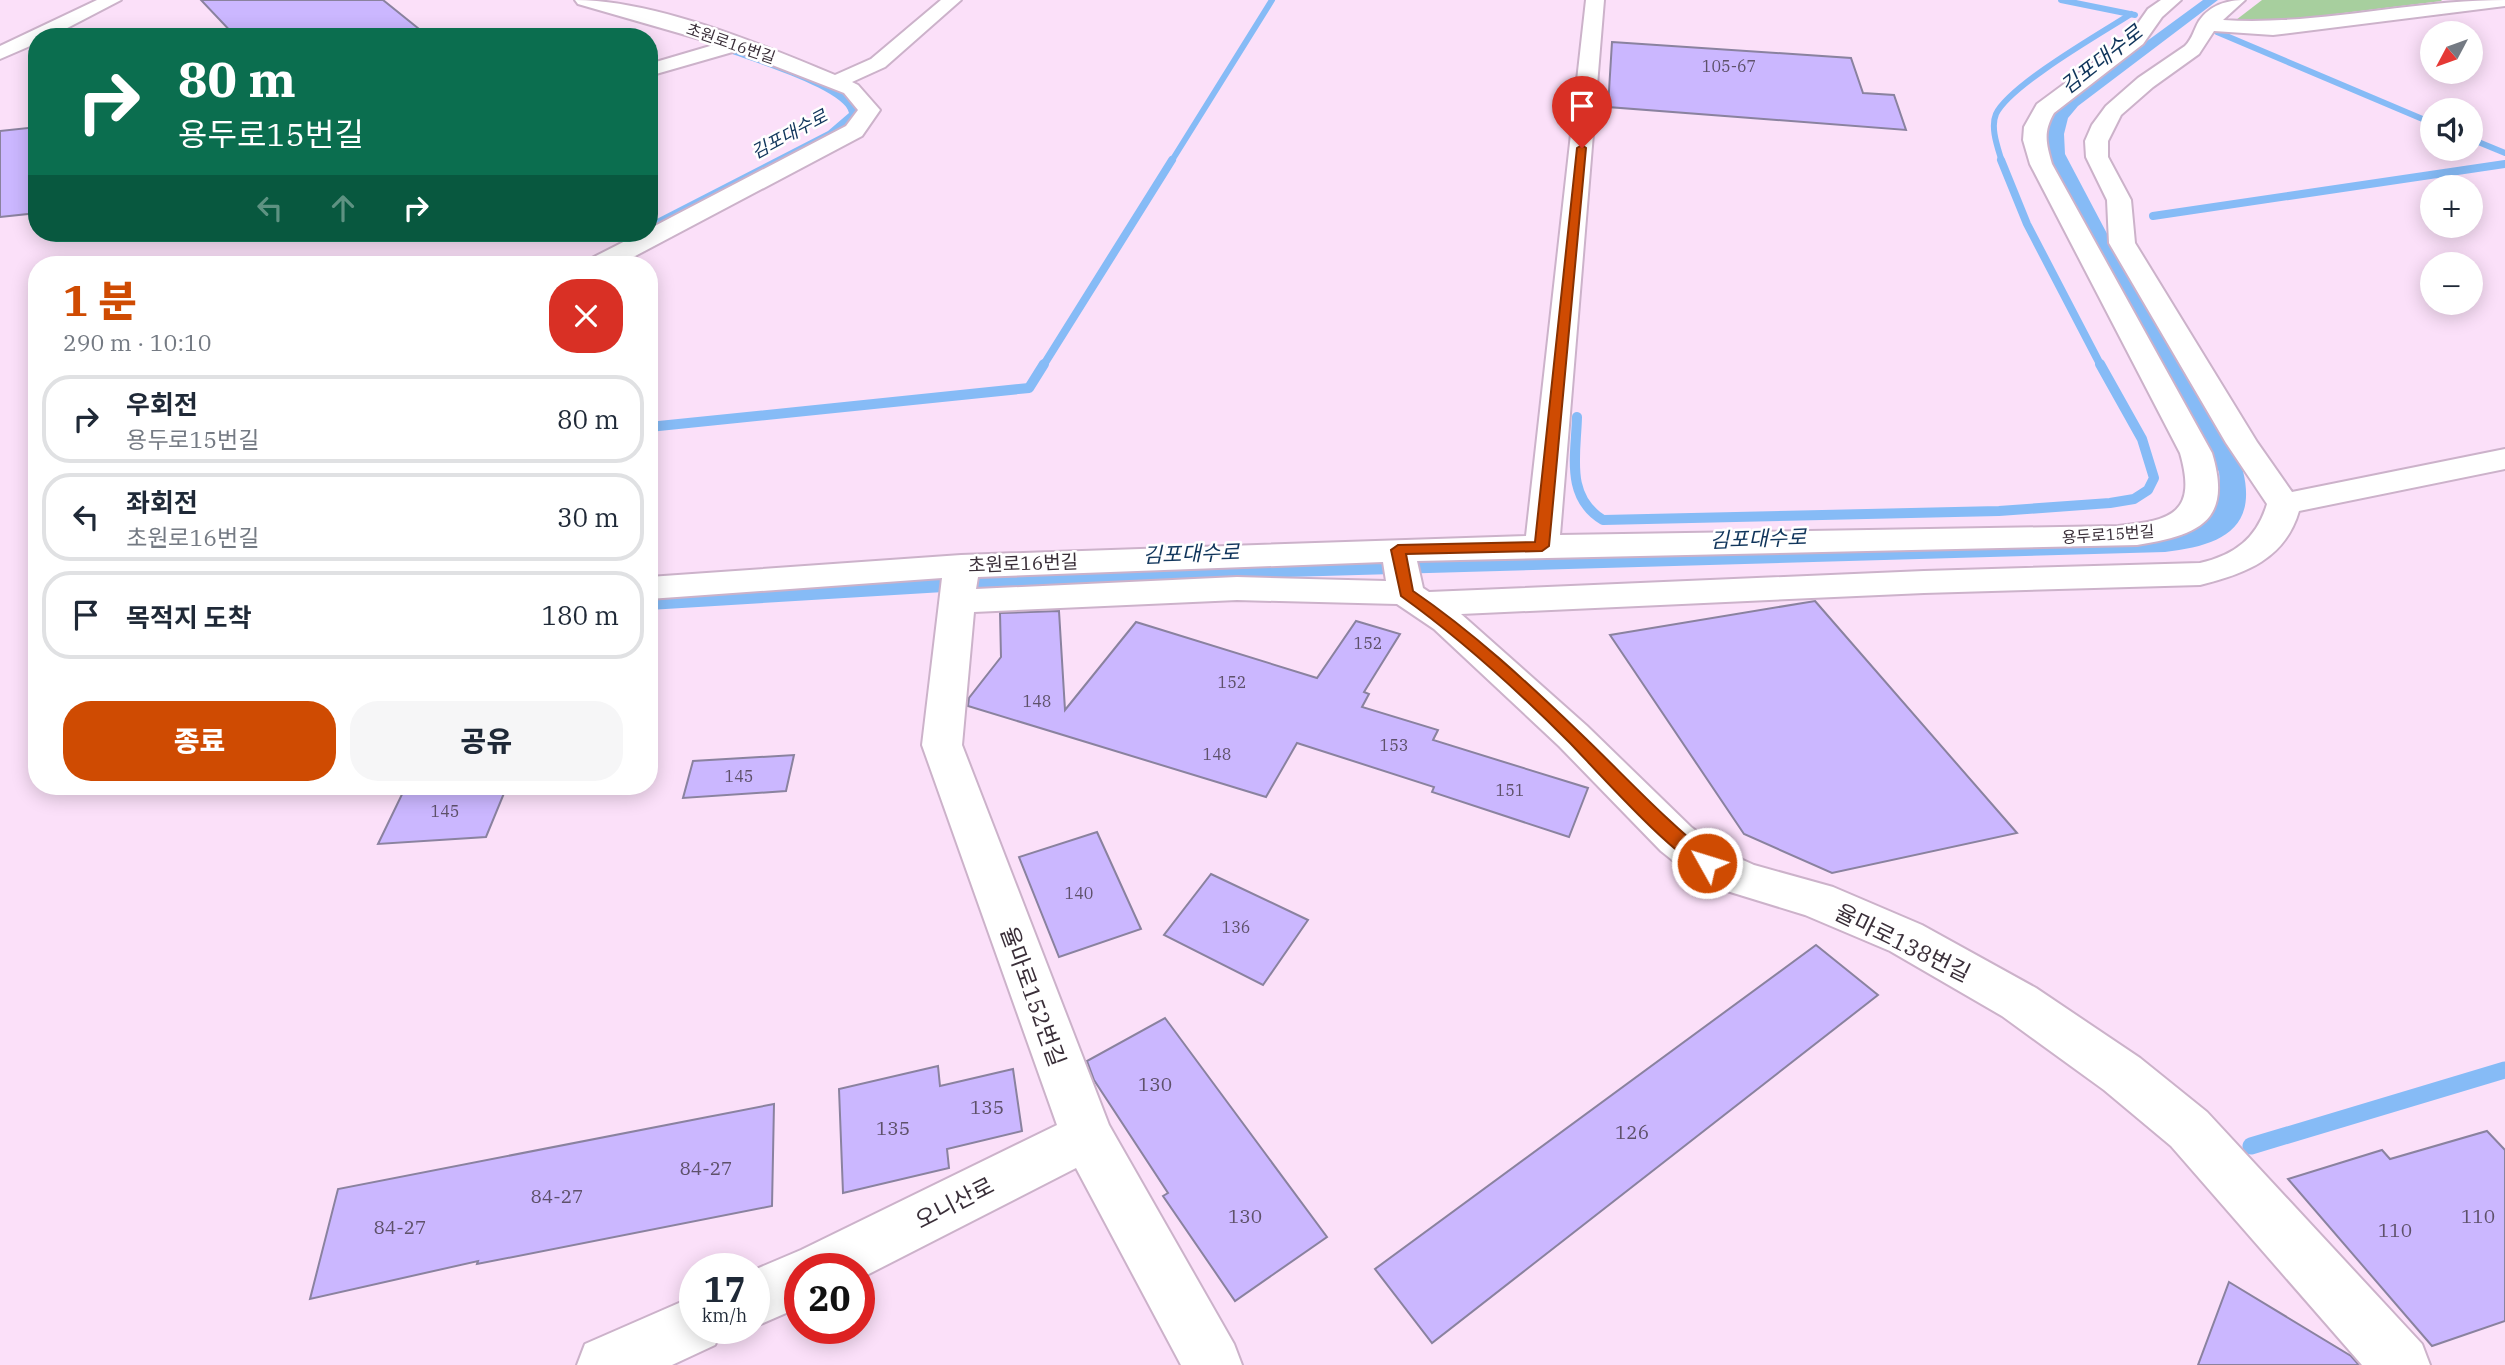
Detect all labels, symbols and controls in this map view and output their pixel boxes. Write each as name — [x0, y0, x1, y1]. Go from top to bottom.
water label: 김포대수로 — [2054, 17, 2149, 100]
street label: 초원로16번길 — [684, 18, 778, 68]
north arrow — [2420, 21, 2483, 84]
map controls — [2420, 21, 2483, 315]
text: 80 m — [178, 47, 296, 110]
icon: right — [63, 56, 154, 147]
house number: 105-67 — [1702, 56, 1756, 76]
pin — [1552, 76, 1612, 148]
icon: arrive — [1563, 87, 1601, 125]
button: sound — [2420, 98, 2483, 161]
water label: 김포대수로 — [747, 104, 832, 164]
text: 용두로15번길 — [178, 113, 364, 155]
button: + — [2420, 175, 2483, 238]
icon: left — [251, 189, 289, 227]
icon: ahead — [324, 189, 362, 227]
icon: right — [397, 189, 435, 227]
button: − — [2420, 252, 2483, 315]
text: 1 분 — [63, 273, 137, 328]
button: close — [549, 279, 623, 353]
text: 290 m · 10:10 — [63, 327, 212, 357]
text: 우회전 — [126, 387, 198, 421]
icon: right — [67, 400, 105, 438]
text: 80 m — [557, 402, 619, 436]
text: 용두로15번길 — [126, 424, 259, 454]
text: 좌회전 — [126, 485, 198, 519]
icon: left — [67, 498, 105, 536]
text: 30 m — [557, 500, 619, 534]
street label: 용두로15번길 — [2061, 521, 2155, 547]
text: 초원로16번길 — [126, 522, 259, 552]
water label: 김포대수로 — [1709, 522, 1808, 554]
water label: 김포대수로 — [1142, 537, 1241, 569]
street label: 초원로16번길 — [968, 549, 1078, 577]
icon: arrive — [67, 596, 105, 634]
text: 180 m — [541, 598, 619, 632]
text: 목적지 도착 — [126, 600, 252, 634]
house number: 152 — [1354, 633, 1382, 653]
house number: 152 — [1218, 672, 1246, 692]
house number: 148 — [1023, 691, 1051, 711]
button: 종료 — [63, 701, 336, 781]
button: 공유 — [350, 701, 623, 781]
house number: 153 — [1380, 735, 1408, 755]
house number: 148 — [1203, 744, 1231, 764]
house number: 145 — [725, 766, 753, 786]
house number: 151 — [1496, 780, 1524, 800]
house number: 145 — [431, 801, 459, 821]
position arrow — [1670, 826, 1744, 900]
house number: 140 — [1065, 883, 1093, 903]
street label: 율마로138번길 — [1830, 896, 1976, 988]
house number: 136 — [1222, 917, 1250, 937]
street label: 율마로152번길 — [995, 922, 1073, 1070]
house number: 130 — [1138, 1072, 1172, 1096]
house number: 135 — [970, 1095, 1004, 1119]
house number: 135 — [876, 1116, 910, 1140]
house number: 126 — [1615, 1120, 1649, 1144]
house number: 84-27 — [679, 1156, 733, 1180]
street label: 오니산로 — [909, 1169, 999, 1235]
house number: 84-27 — [530, 1184, 584, 1208]
house number: 130 — [1228, 1204, 1262, 1228]
house number: 110 — [2461, 1204, 2495, 1228]
house number: 84-27 — [373, 1215, 427, 1239]
house number: 110 — [2378, 1218, 2412, 1242]
speed limit sign: 20 — [784, 1253, 875, 1344]
text: 17 — [703, 1266, 746, 1312]
text: km/h — [702, 1304, 747, 1327]

